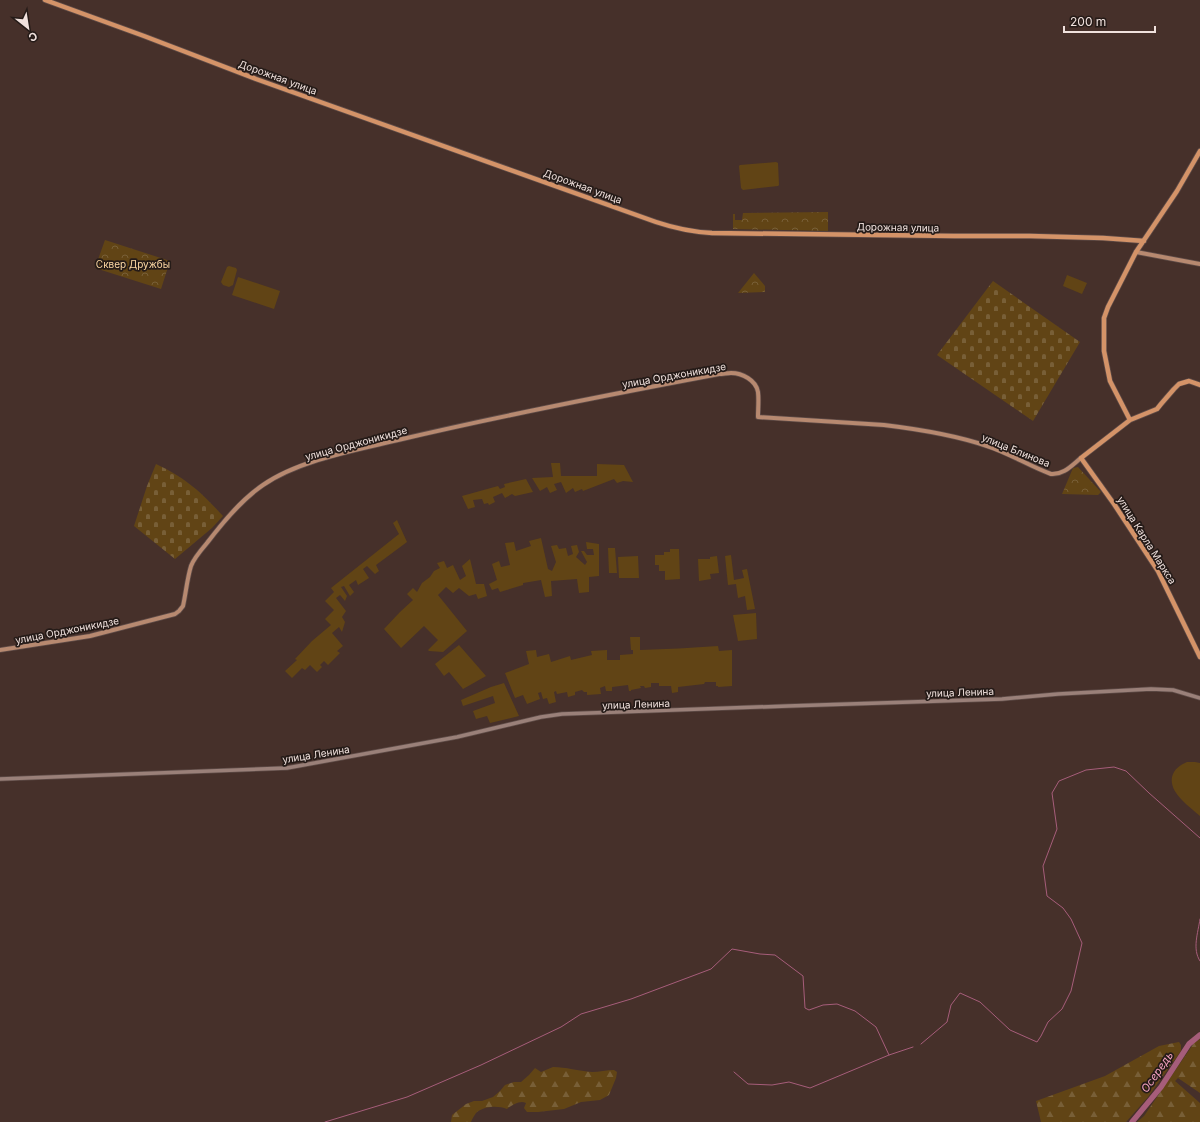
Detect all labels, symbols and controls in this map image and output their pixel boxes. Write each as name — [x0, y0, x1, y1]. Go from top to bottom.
north arrow — [8, 8, 48, 48]
scale bar — [1064, 8, 1155, 34]
text: 200 m — [1070, 14, 1106, 29]
text: С — [26, 29, 40, 45]
street label: Дорожная улица — [237, 57, 319, 97]
street label: Дорожная улица — [542, 166, 624, 206]
street label: Дорожная улица — [857, 220, 939, 234]
park label: Сквер Дружбы — [96, 258, 170, 270]
street label: улица Орджоникидзе — [621, 360, 727, 390]
street label: улица Орджоникидзе — [304, 424, 409, 462]
street label: улица Блинова — [980, 431, 1052, 469]
street label: улица Карла Маркса — [1115, 494, 1179, 586]
street label: улица Орджоникидзе — [14, 614, 120, 646]
street label: улица Ленина — [926, 685, 994, 699]
street label: улица Ленина — [602, 697, 670, 711]
street label: улица Ленина — [282, 743, 350, 765]
water label: Осередь — [1138, 1049, 1176, 1095]

